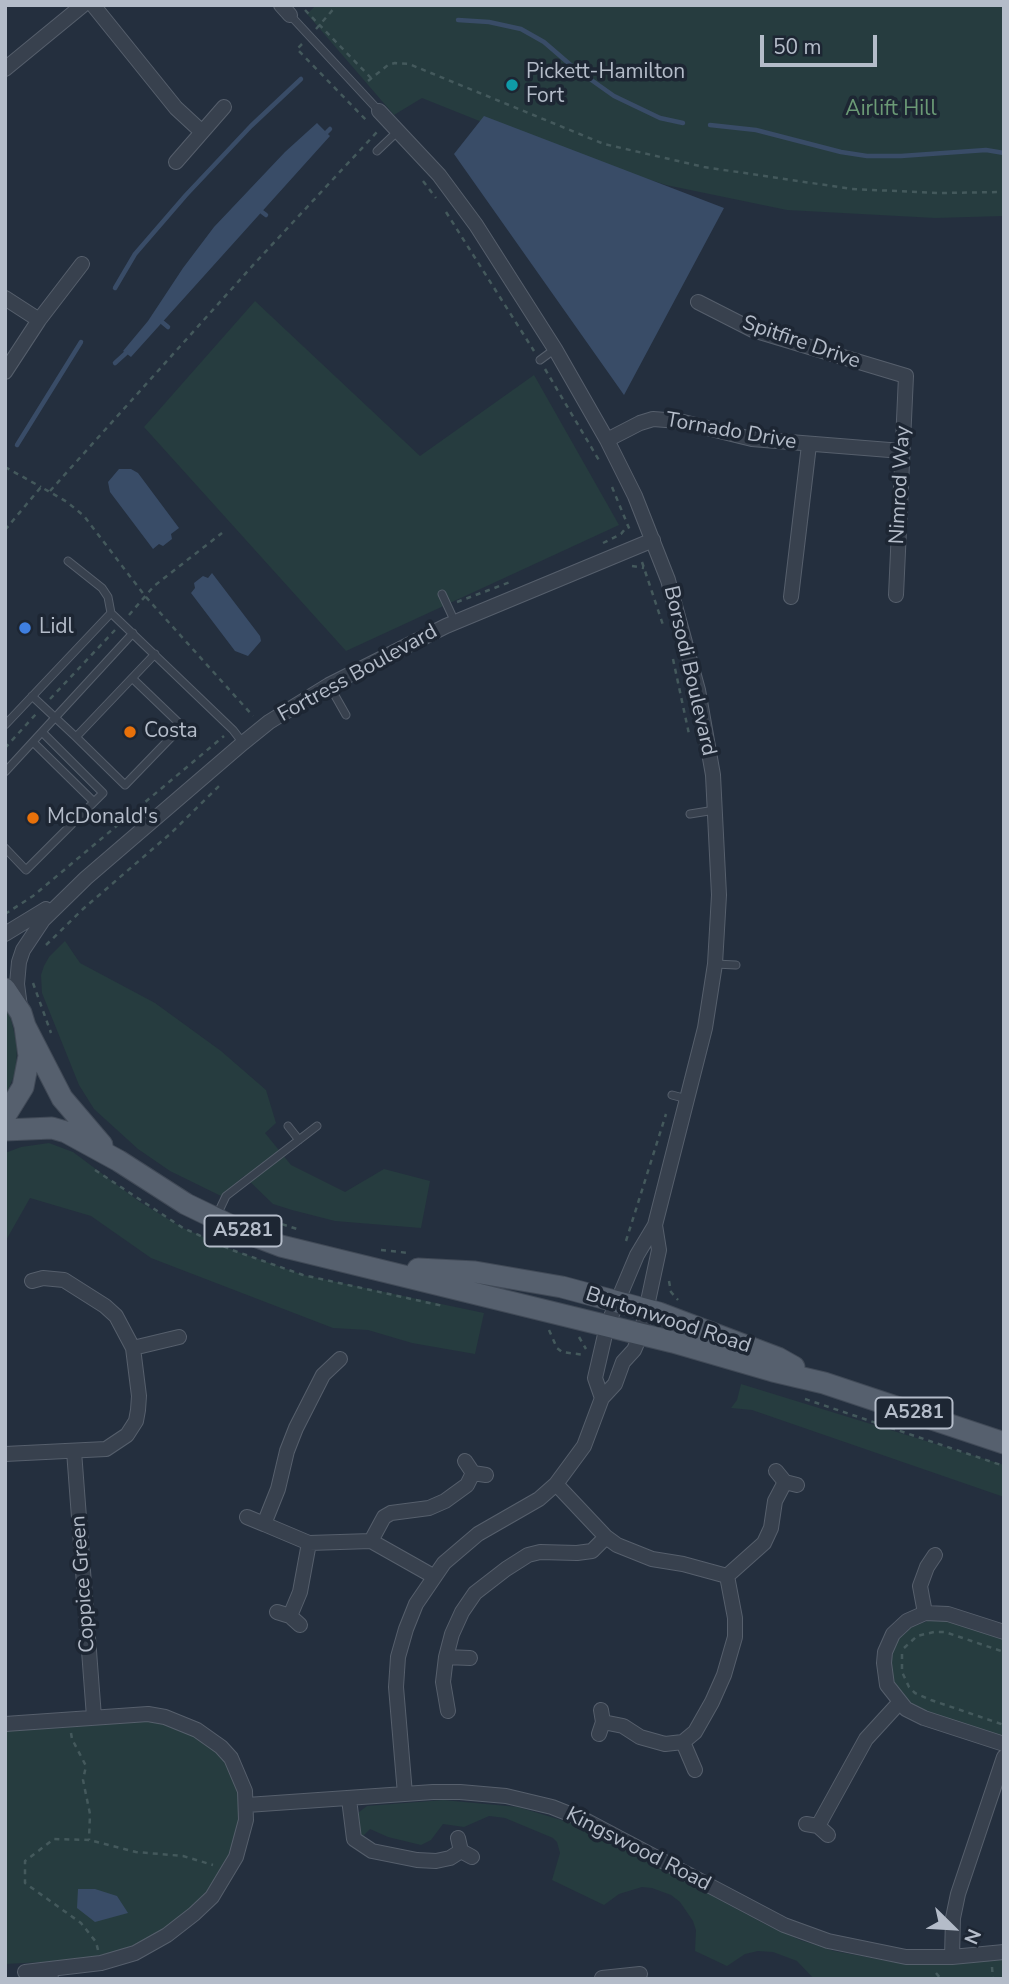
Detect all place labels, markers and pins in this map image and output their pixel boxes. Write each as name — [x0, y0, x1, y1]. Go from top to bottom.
place label: Pickett-Hamilton Fort — [526, 60, 685, 110]
marker: Pickett-Hamilton Fort — [504, 77, 520, 93]
place label: Lidl — [39, 615, 74, 641]
marker: Lidl — [17, 620, 33, 636]
place label: Costa — [144, 719, 198, 745]
marker: Costa — [122, 724, 138, 740]
place label: McDonald's — [47, 805, 158, 831]
marker: McDonald's — [25, 810, 41, 826]

